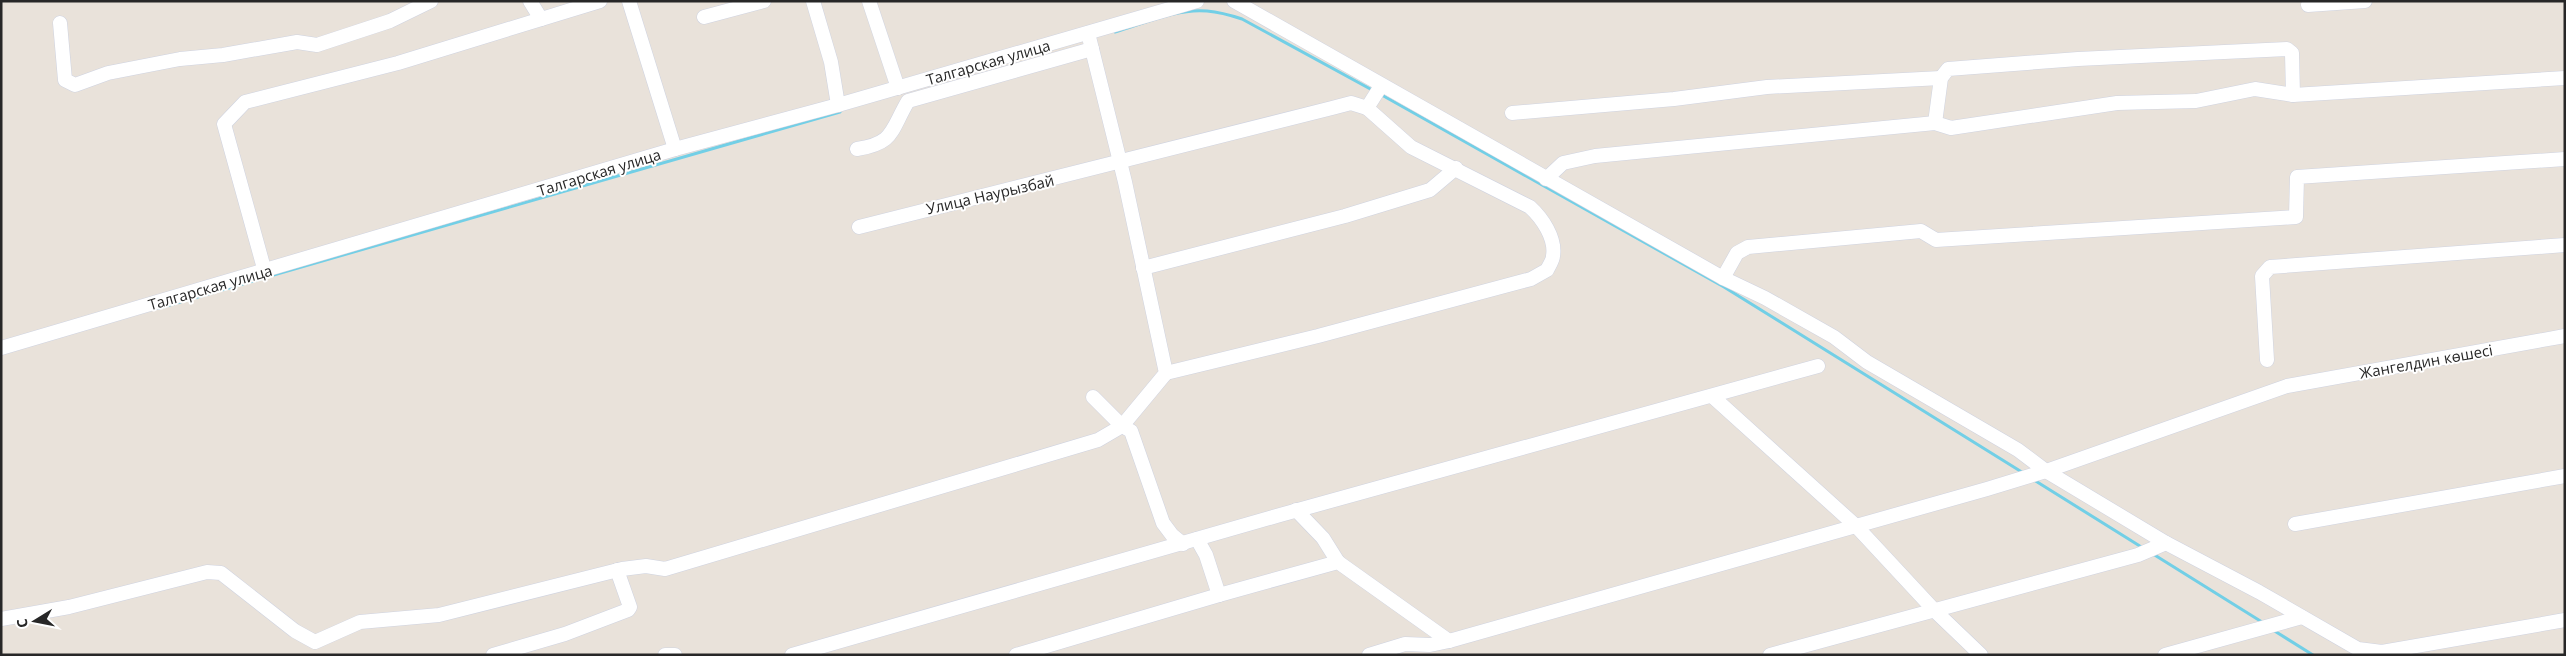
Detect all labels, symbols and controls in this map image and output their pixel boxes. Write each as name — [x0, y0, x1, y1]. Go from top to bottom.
street label: Талгарская улица — [924, 35, 1052, 89]
street label: Талгарская улица — [535, 144, 663, 200]
street label: Улица Наурызбай — [924, 170, 1056, 218]
street label: Талгарская улица — [146, 260, 274, 314]
street label: Жангелдин көшесі — [2358, 339, 2494, 383]
north arrow — [10, 596, 60, 646]
text: С — [12, 617, 32, 629]

